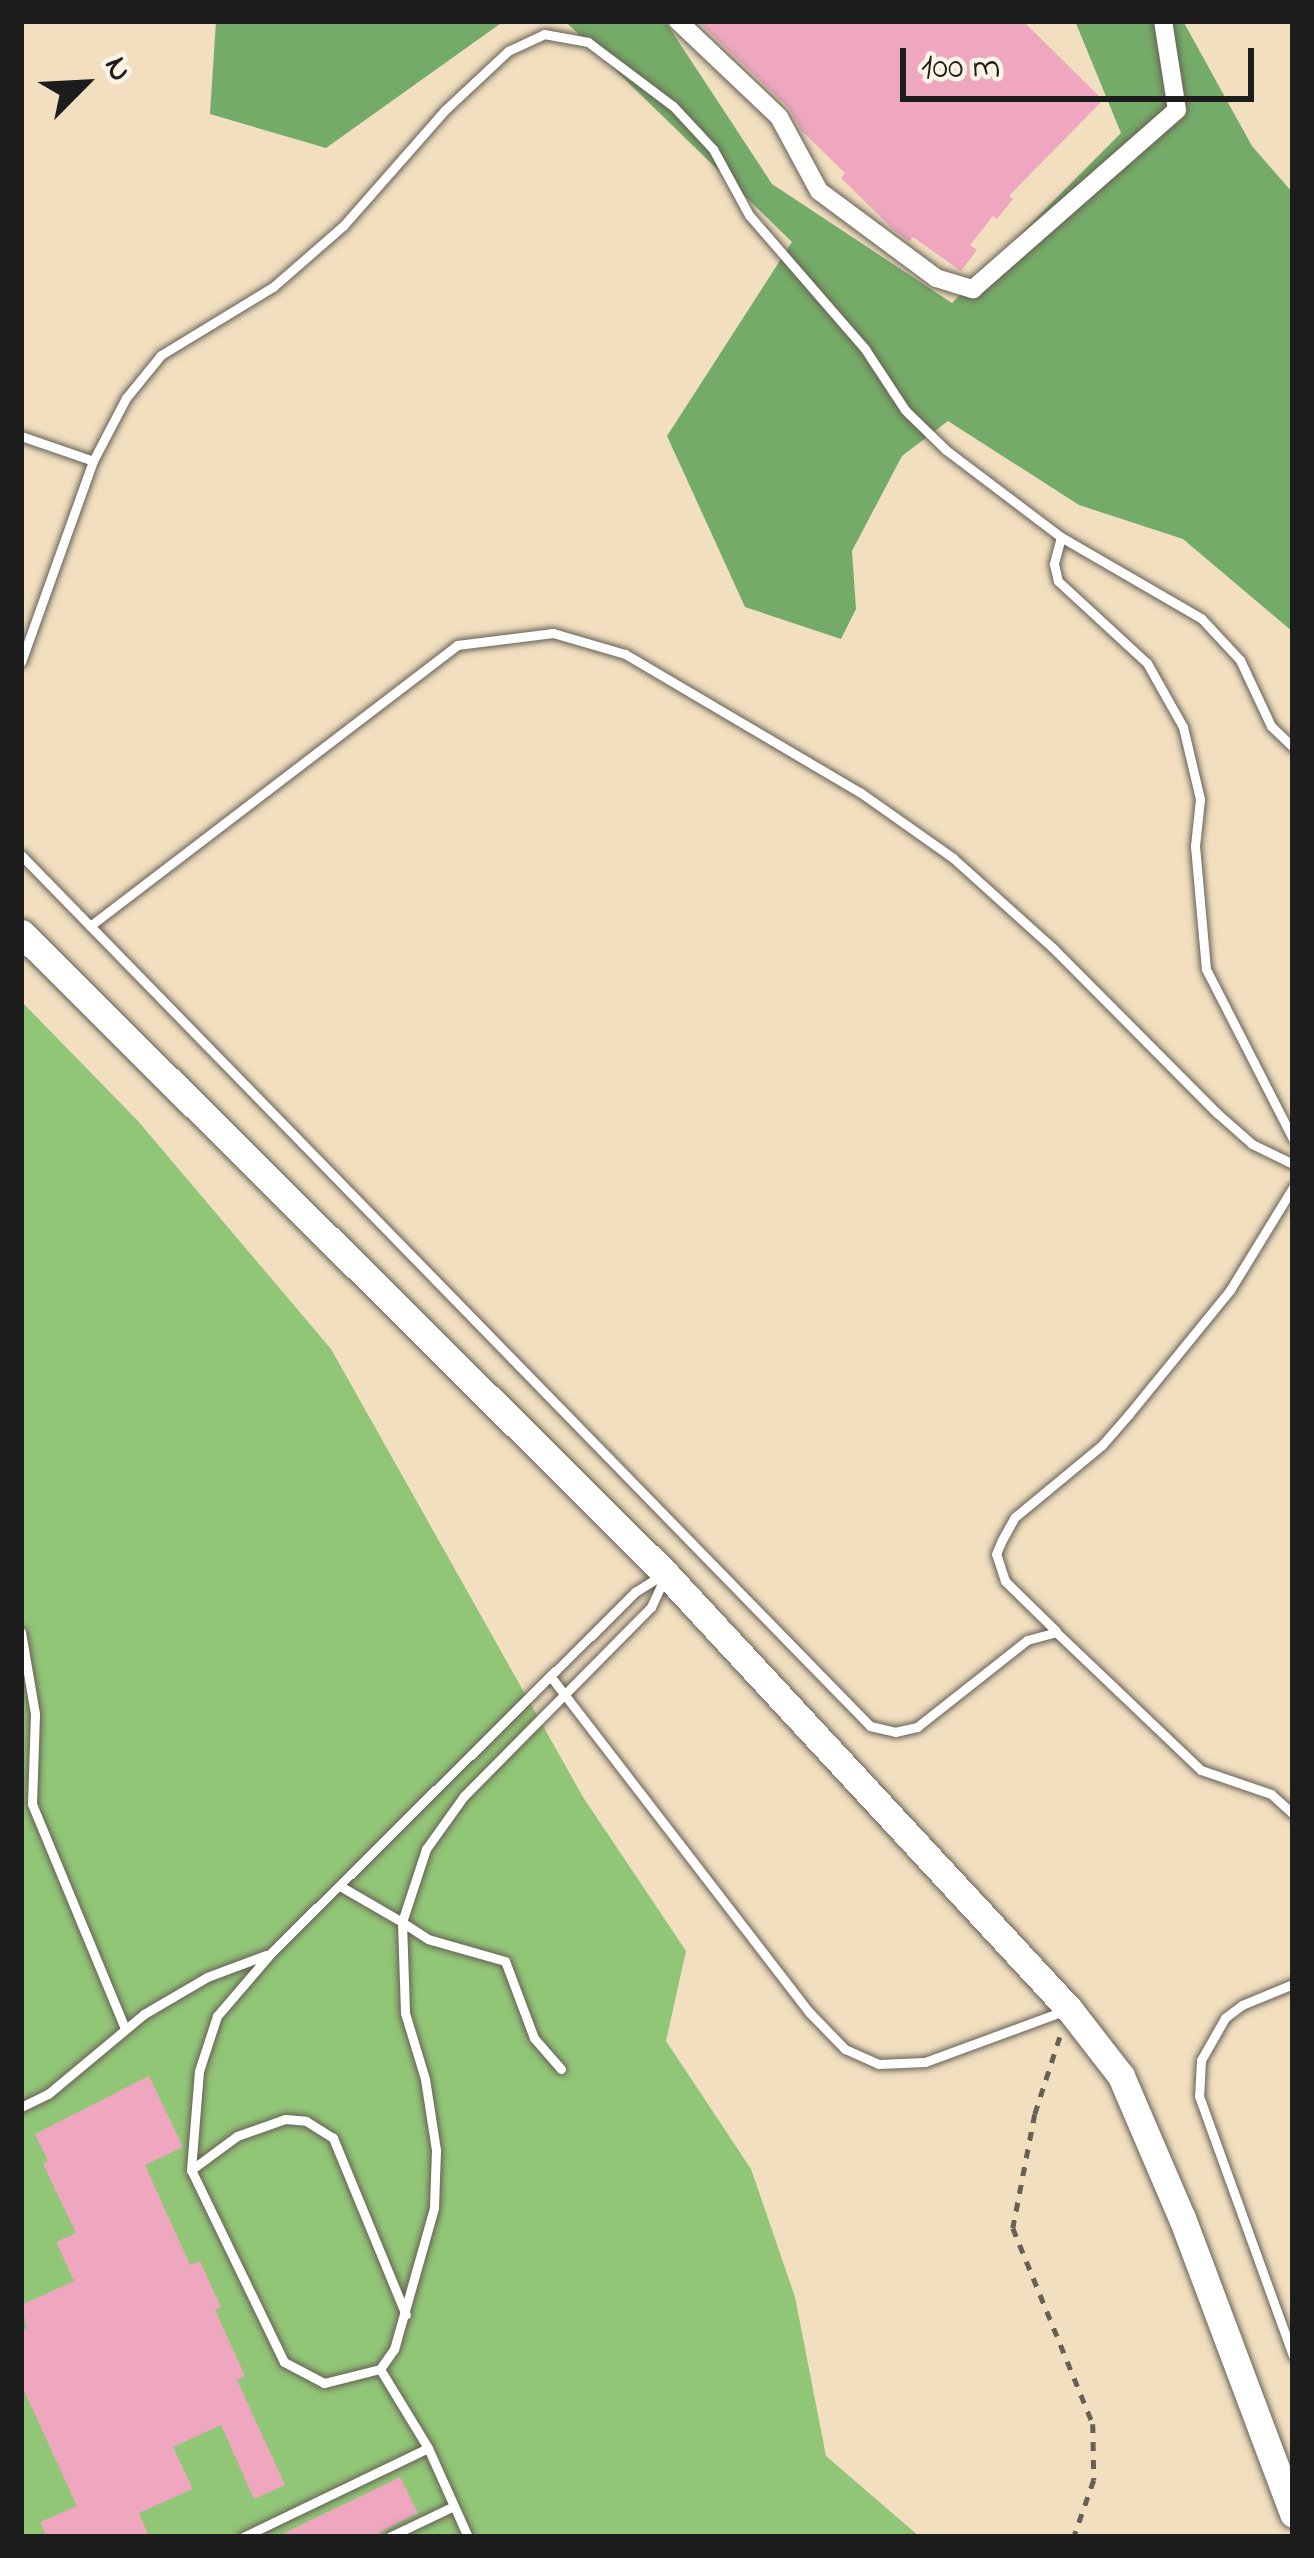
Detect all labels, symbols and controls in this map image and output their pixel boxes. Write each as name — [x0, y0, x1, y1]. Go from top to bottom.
north arrow — [24, 24, 144, 144]
scale bar — [906, 24, 1260, 98]
text: 100 m — [921, 42, 1001, 95]
text: N — [90, 49, 143, 89]

